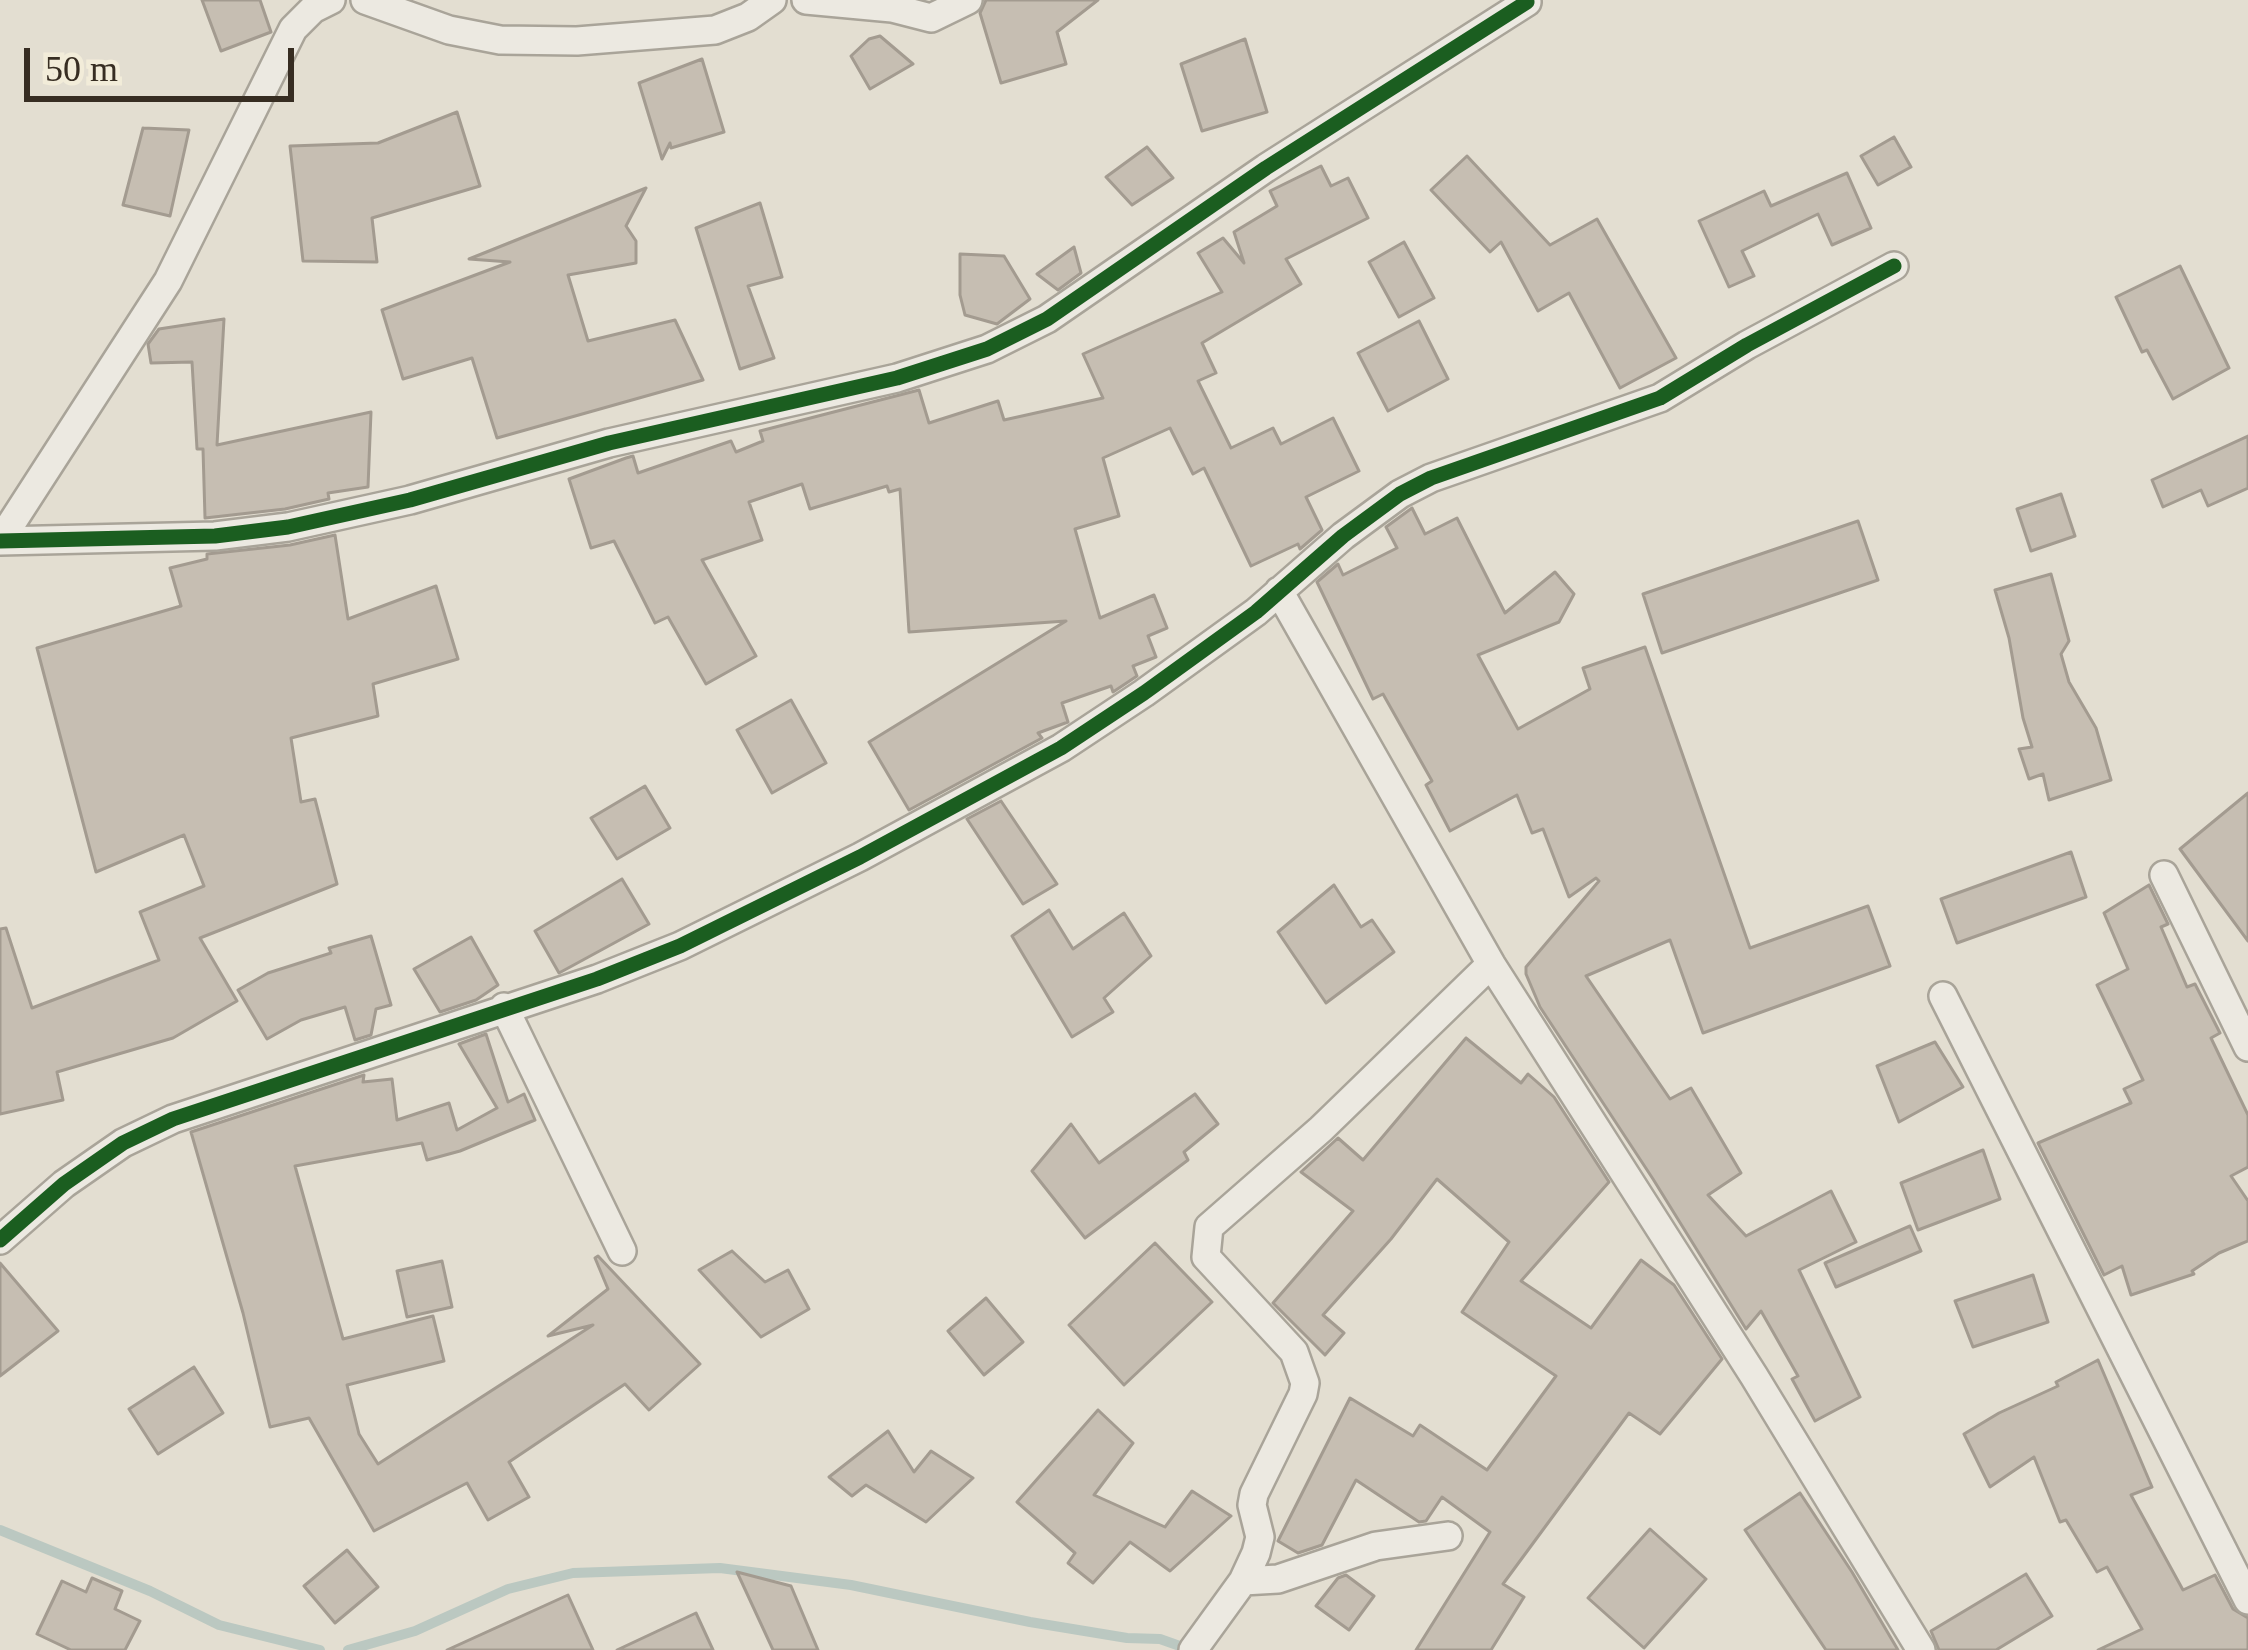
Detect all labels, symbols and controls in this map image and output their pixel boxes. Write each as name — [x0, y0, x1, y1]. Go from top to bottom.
scale bar — [30, 24, 300, 98]
text: 50 m — [45, 49, 118, 89]

